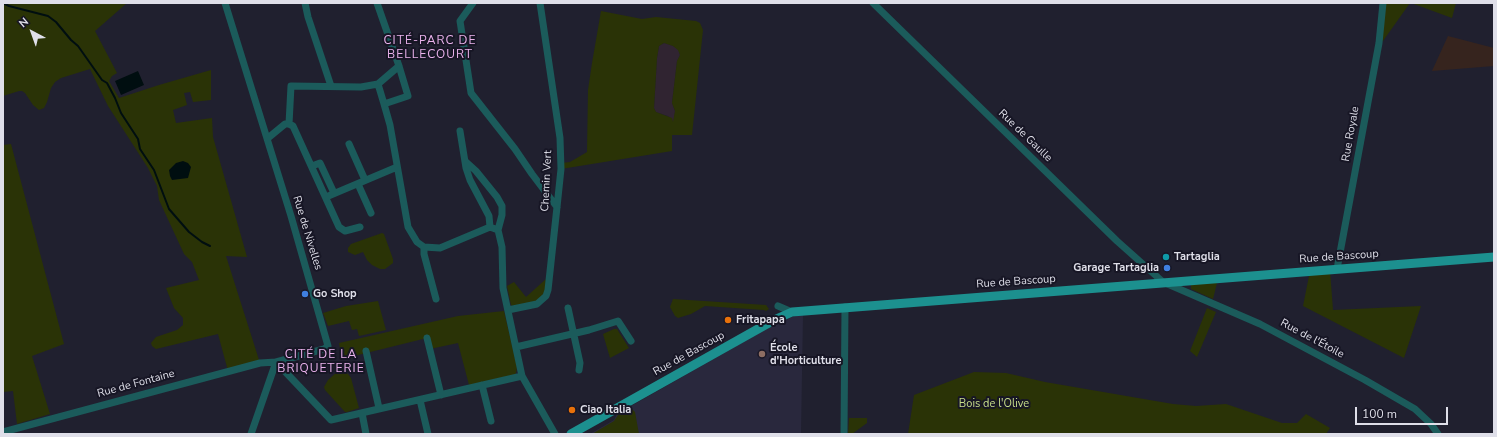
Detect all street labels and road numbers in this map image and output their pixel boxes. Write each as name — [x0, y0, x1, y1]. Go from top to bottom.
street label: Rue Royale — [1340, 105, 1362, 163]
street label: Rue de Gaulle — [995, 107, 1055, 165]
street label: Chemin Vert — [539, 150, 555, 212]
street label: Rue de Nivelles — [289, 194, 325, 272]
street label: Rue de Bascoup — [1299, 248, 1379, 266]
street label: Rue de Bascoup — [976, 273, 1056, 291]
street label: Rue de l'Étoile — [1278, 317, 1346, 361]
street label: Rue de Bascoup — [651, 329, 727, 379]
street label: Rue de Fontaine — [96, 367, 176, 401]

